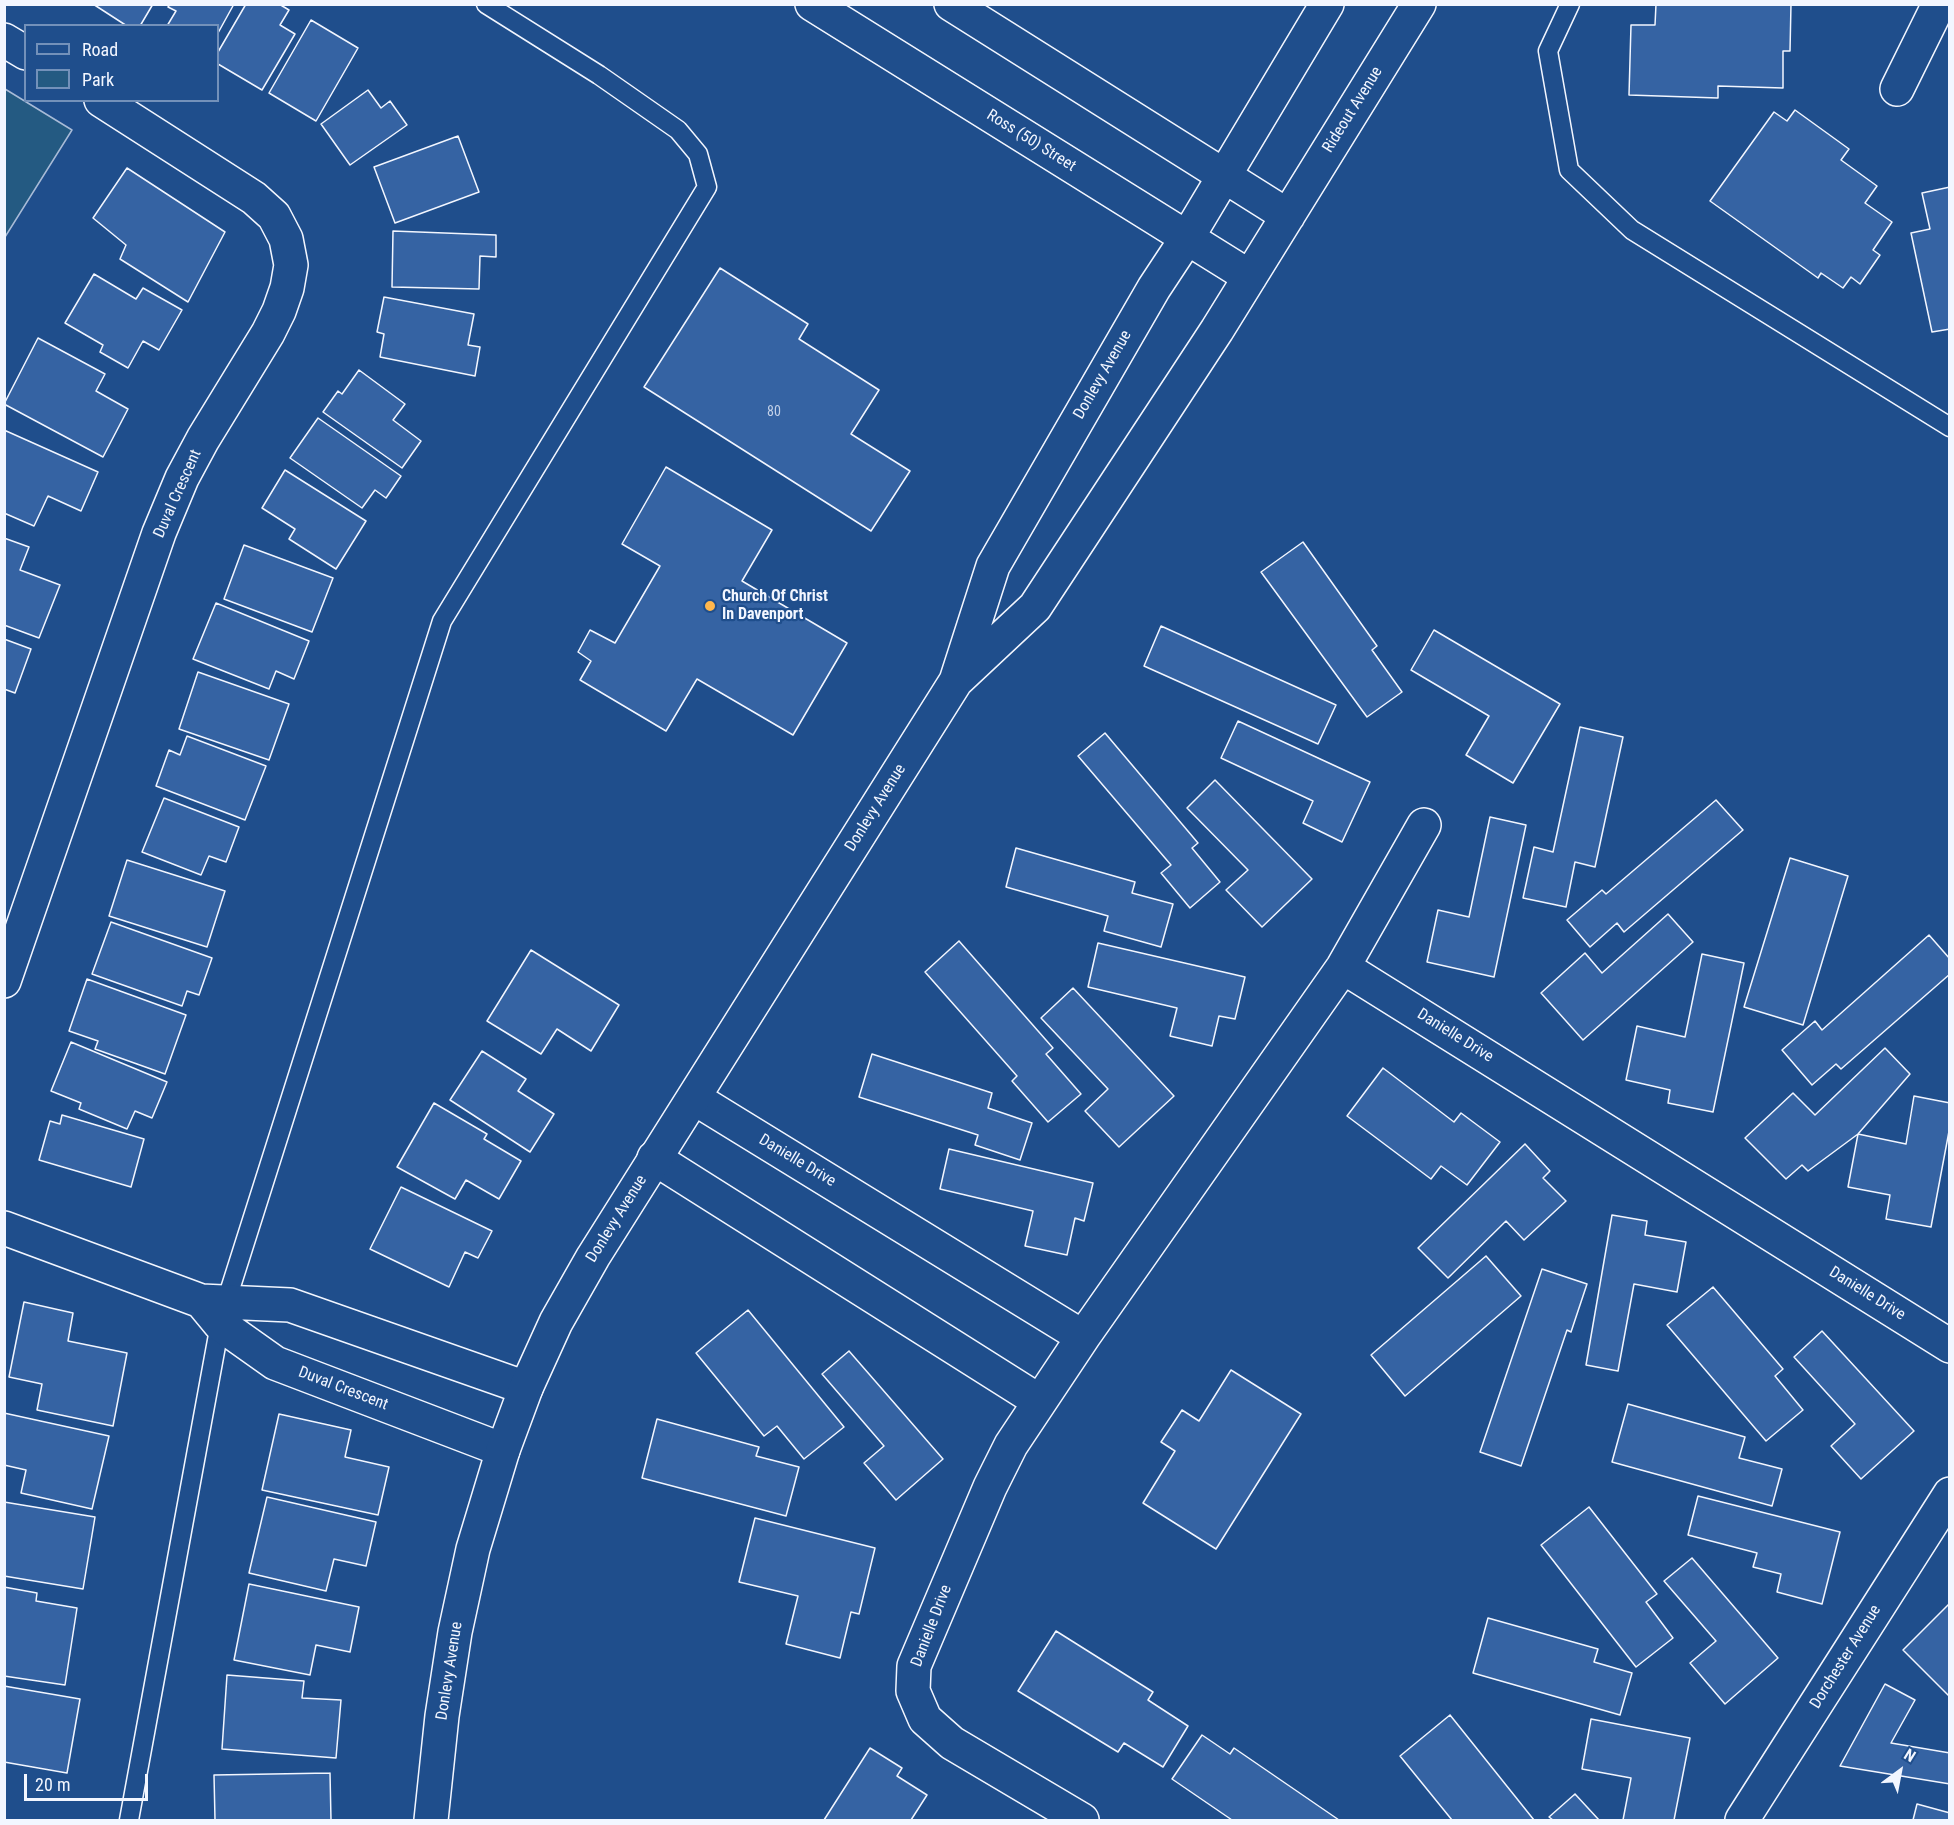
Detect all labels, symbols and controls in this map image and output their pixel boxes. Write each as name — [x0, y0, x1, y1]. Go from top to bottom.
legend — [24, 24, 219, 102]
text: Road — [82, 39, 118, 60]
street label: Rideout Avenue — [1319, 63, 1387, 157]
text: Park — [82, 69, 114, 90]
street label: Ross (50) Street — [983, 106, 1079, 176]
street label: Donlevy Avenue — [1070, 327, 1136, 423]
house number: 80 — [767, 404, 781, 420]
street label: Duval Crescent — [150, 447, 206, 541]
place label: Church Of Christ In Davenport — [722, 587, 828, 625]
marker: Church Of Christ In Davenport — [703, 599, 717, 613]
street label: Donlevy Avenue — [842, 761, 910, 855]
street label: Danielle Drive — [1413, 1005, 1497, 1067]
street label: Danielle Drive — [755, 1131, 839, 1191]
street label: Donlevy Avenue — [583, 1172, 651, 1266]
street label: Danielle Drive — [1825, 1263, 1909, 1325]
street label: Duval Crescent — [295, 1363, 391, 1415]
street label: Danielle Drive — [908, 1582, 956, 1670]
street label: Dorchester Avenue — [1806, 1602, 1886, 1712]
street label: Donlevy Avenue — [433, 1620, 467, 1722]
north arrow — [1870, 1741, 1930, 1801]
text: N — [1901, 1745, 1919, 1766]
scale bar — [27, 1762, 152, 1800]
text: 20 m — [35, 1774, 70, 1795]

